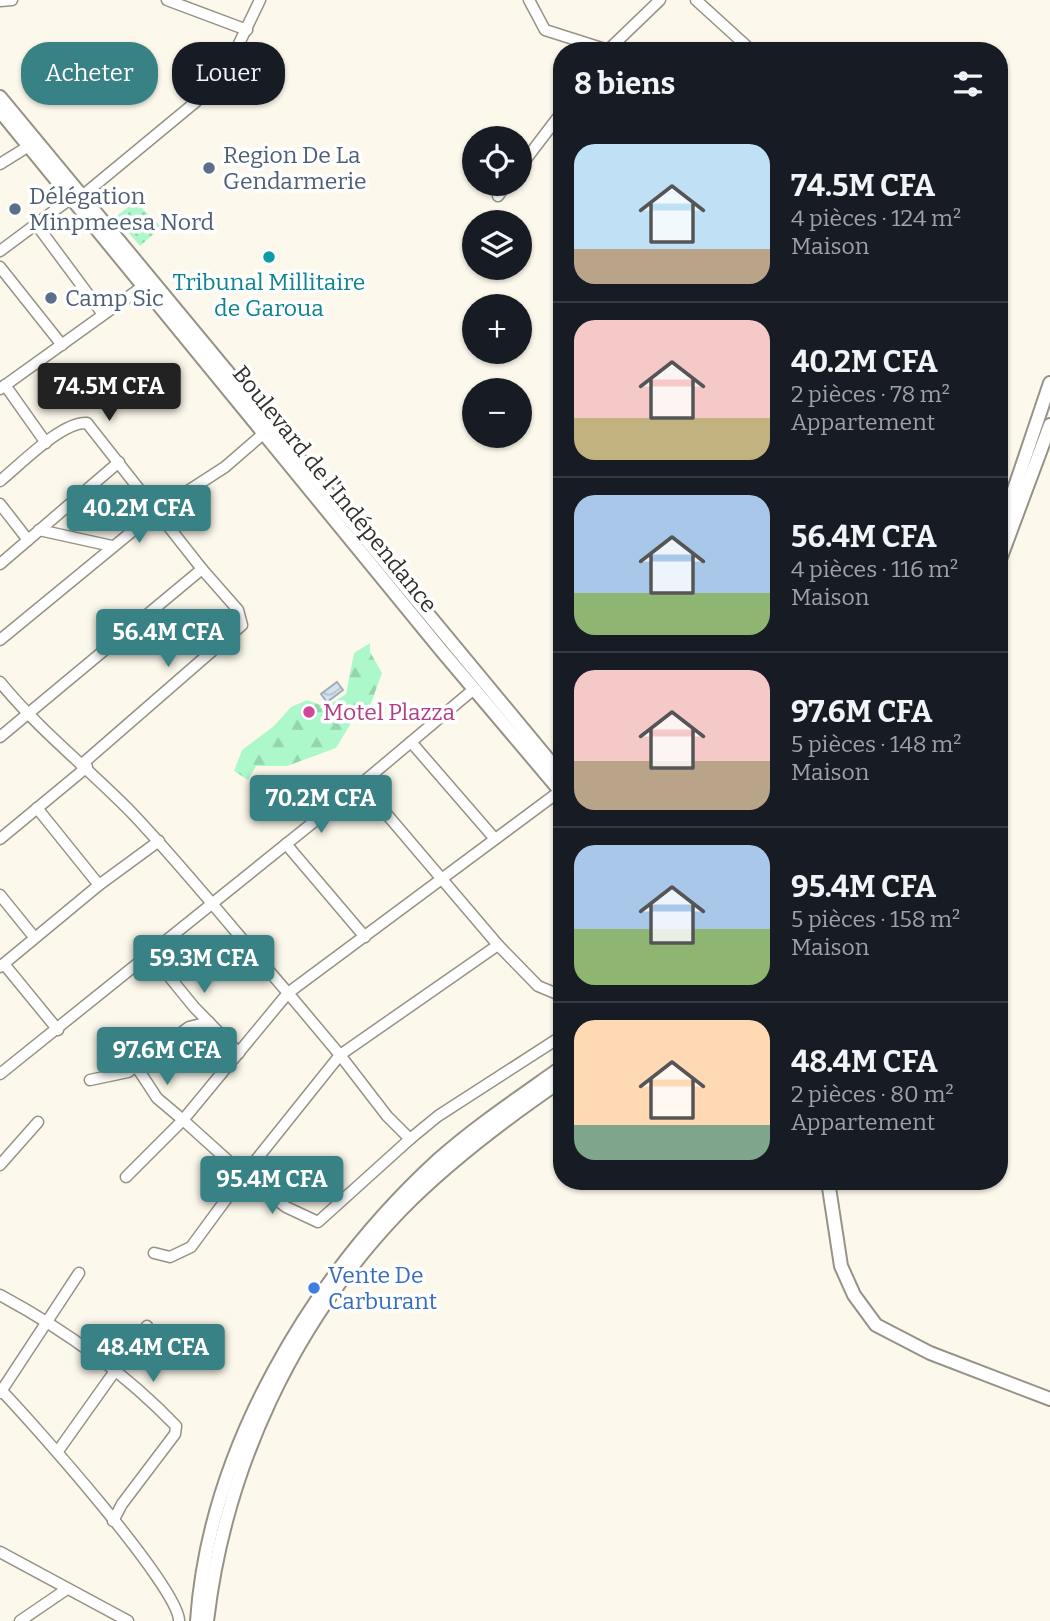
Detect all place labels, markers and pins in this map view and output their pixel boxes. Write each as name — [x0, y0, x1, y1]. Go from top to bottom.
place label: Region De La Gendarmerie — [223, 141, 367, 195]
marker: Region De La Gendarmerie — [201, 160, 217, 176]
place label: Délégation Minpmeesa Nord — [29, 182, 215, 236]
marker: Délégation Minpmeesa Nord — [7, 201, 23, 217]
marker: Tribunal Millitaire de Garoua — [261, 249, 277, 265]
place label: Tribunal Millitaire de Garoua — [173, 268, 365, 322]
place label: Camp Sic — [65, 284, 164, 312]
marker: Camp Sic — [43, 290, 59, 306]
pin: 74.5M CFA — [29, 364, 189, 423]
pin: 40.2M CFA — [59, 486, 219, 545]
pin: 56.4M CFA — [88, 610, 248, 669]
place label: Motel Plazza — [323, 698, 456, 726]
marker: Motel Plazza — [301, 704, 317, 720]
pin: 70.2M CFA — [241, 776, 401, 835]
pin: 59.3M CFA — [124, 936, 284, 995]
pin: 97.6M CFA — [87, 1028, 247, 1087]
pin: 95.4M CFA — [192, 1156, 352, 1216]
place label: Vente De Carburant — [328, 1261, 437, 1315]
marker: Vente De Carburant — [306, 1280, 322, 1296]
pin: 48.4M CFA — [73, 1324, 233, 1384]

